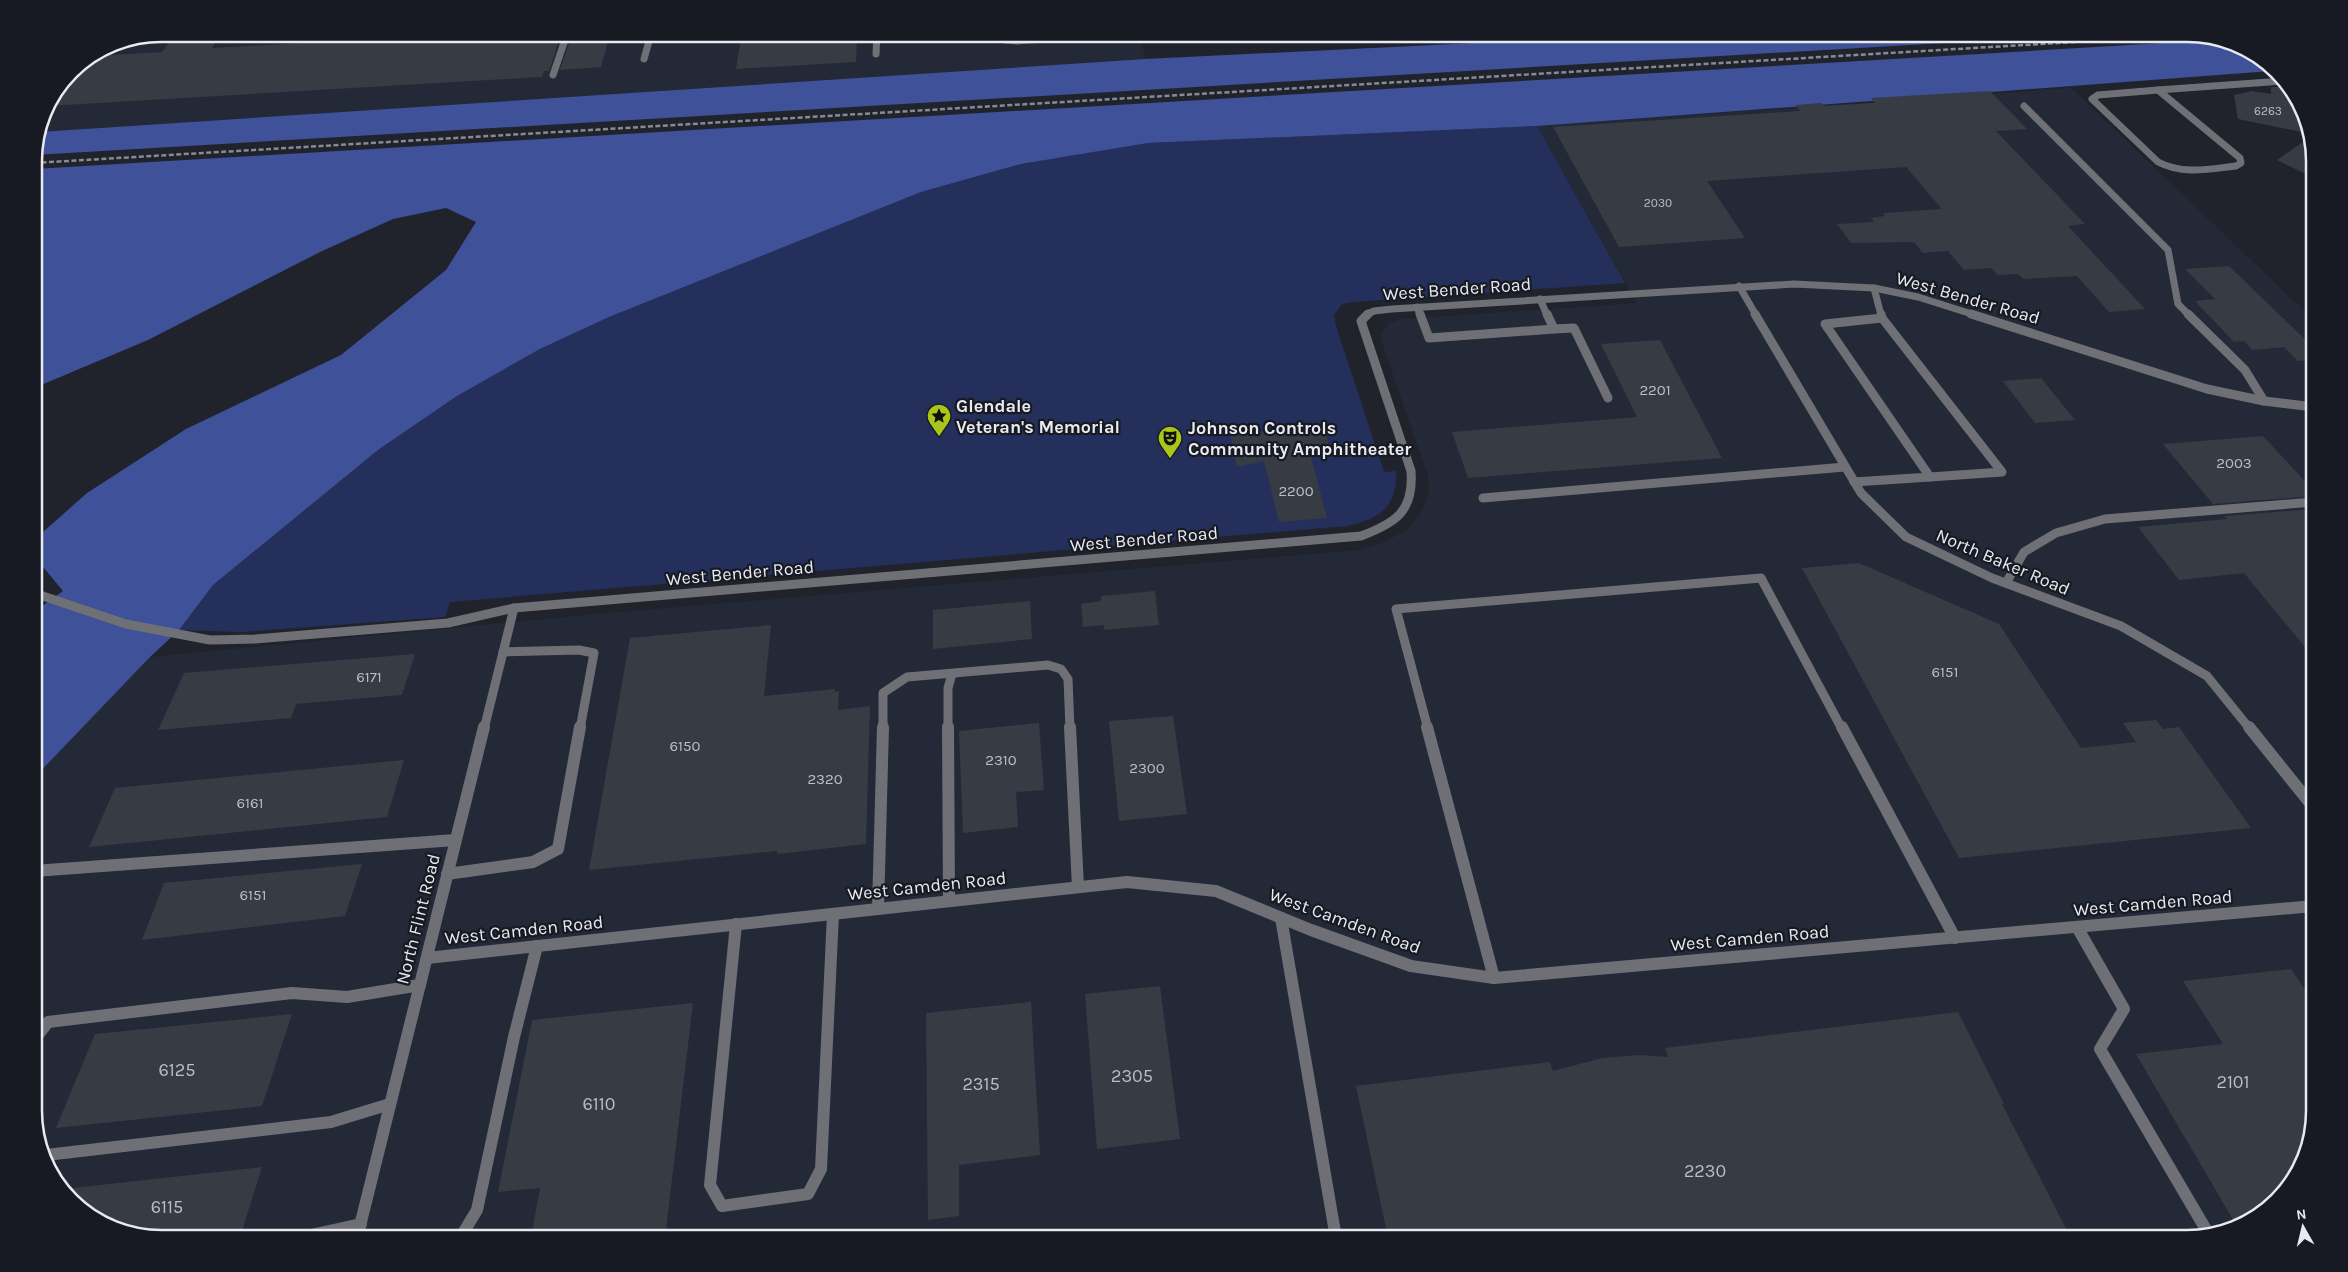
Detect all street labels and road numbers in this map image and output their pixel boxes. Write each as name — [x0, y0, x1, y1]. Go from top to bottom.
street label: West Bender Road — [1894, 267, 2042, 329]
street label: West Bender Road — [1382, 273, 1532, 305]
street label: West Bender Road — [1069, 522, 1219, 556]
street label: North Baker Road — [1933, 524, 2073, 600]
street label: West Bender Road — [665, 556, 815, 590]
street label: North Flint Road — [391, 851, 445, 987]
street label: West Camden Road — [847, 867, 1007, 905]
street label: West Camden Road — [1266, 883, 1424, 959]
street label: West Camden Road — [2073, 885, 2233, 921]
street label: West Camden Road — [444, 911, 604, 949]
street label: West Camden Road — [1670, 920, 1830, 956]

